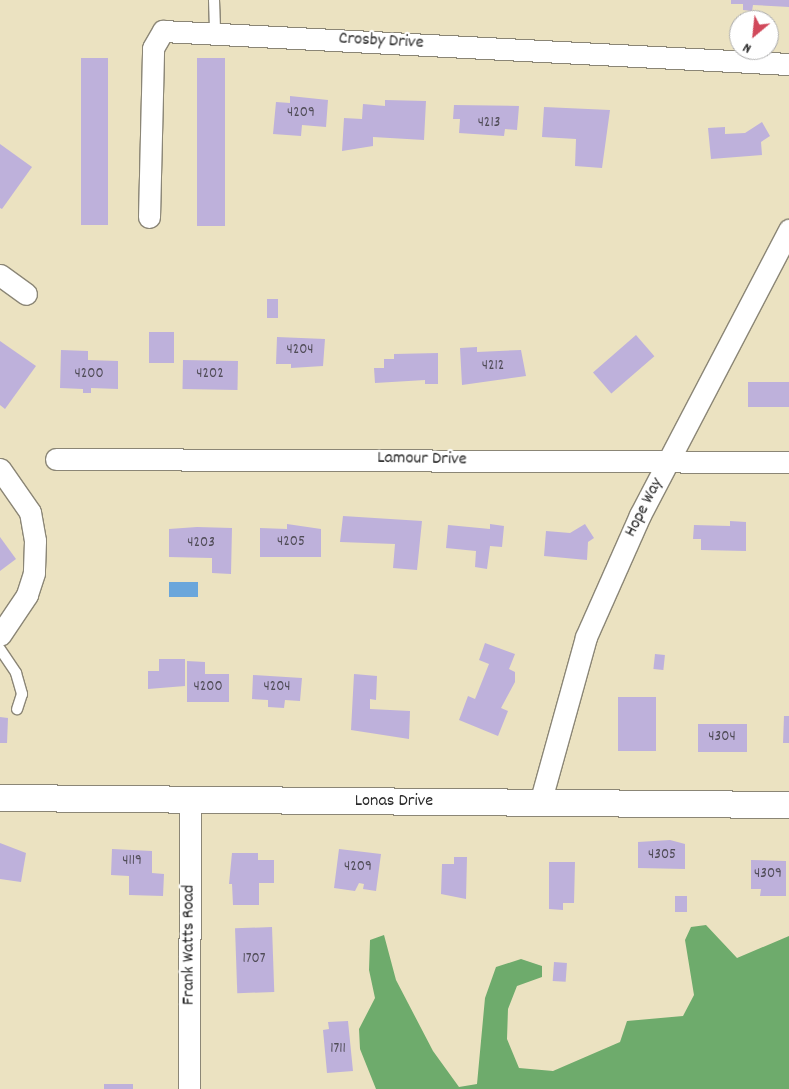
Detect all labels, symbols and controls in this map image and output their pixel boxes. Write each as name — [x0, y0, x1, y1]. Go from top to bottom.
north arrow — [729, 10, 779, 60]
street label: Crosby Drive — [338, 29, 424, 55]
text: N — [740, 37, 755, 58]
house number: 4209 — [287, 105, 315, 123]
house number: 4213 — [478, 115, 500, 133]
house number: 4204 — [286, 342, 314, 360]
house number: 4212 — [482, 358, 504, 376]
house number: 4200 — [74, 366, 104, 384]
house number: 4202 — [196, 366, 224, 384]
street label: Lamour Drive — [377, 448, 467, 472]
street label: Hope Way — [621, 475, 669, 541]
house number: 4205 — [277, 534, 305, 552]
house number: 4203 — [187, 535, 215, 553]
house number: 4200 — [193, 679, 223, 697]
house number: 4204 — [263, 679, 291, 697]
house number: 4304 — [708, 729, 736, 747]
street label: Lonas Drive — [355, 791, 433, 813]
house number: 4305 — [648, 847, 676, 865]
house number: 4119 — [122, 853, 142, 871]
house number: 4209 — [344, 859, 372, 877]
house number: 4309 — [754, 866, 782, 884]
street label: Frank Watts Road — [179, 885, 201, 1005]
house number: 1707 — [243, 951, 265, 969]
house number: 1711 — [330, 1041, 346, 1059]

